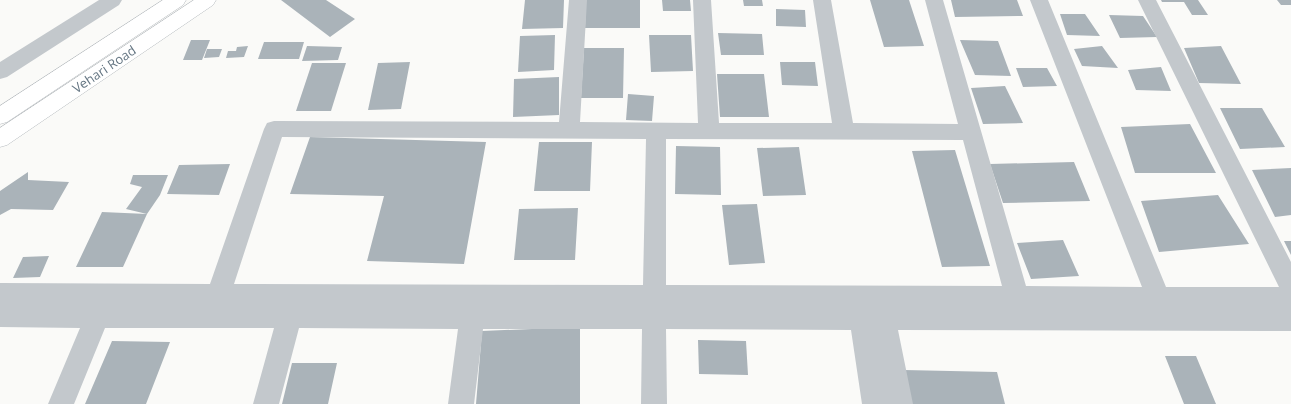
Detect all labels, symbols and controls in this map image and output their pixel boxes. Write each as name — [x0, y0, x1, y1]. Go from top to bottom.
street label: Vehari Road — [69, 41, 139, 97]

